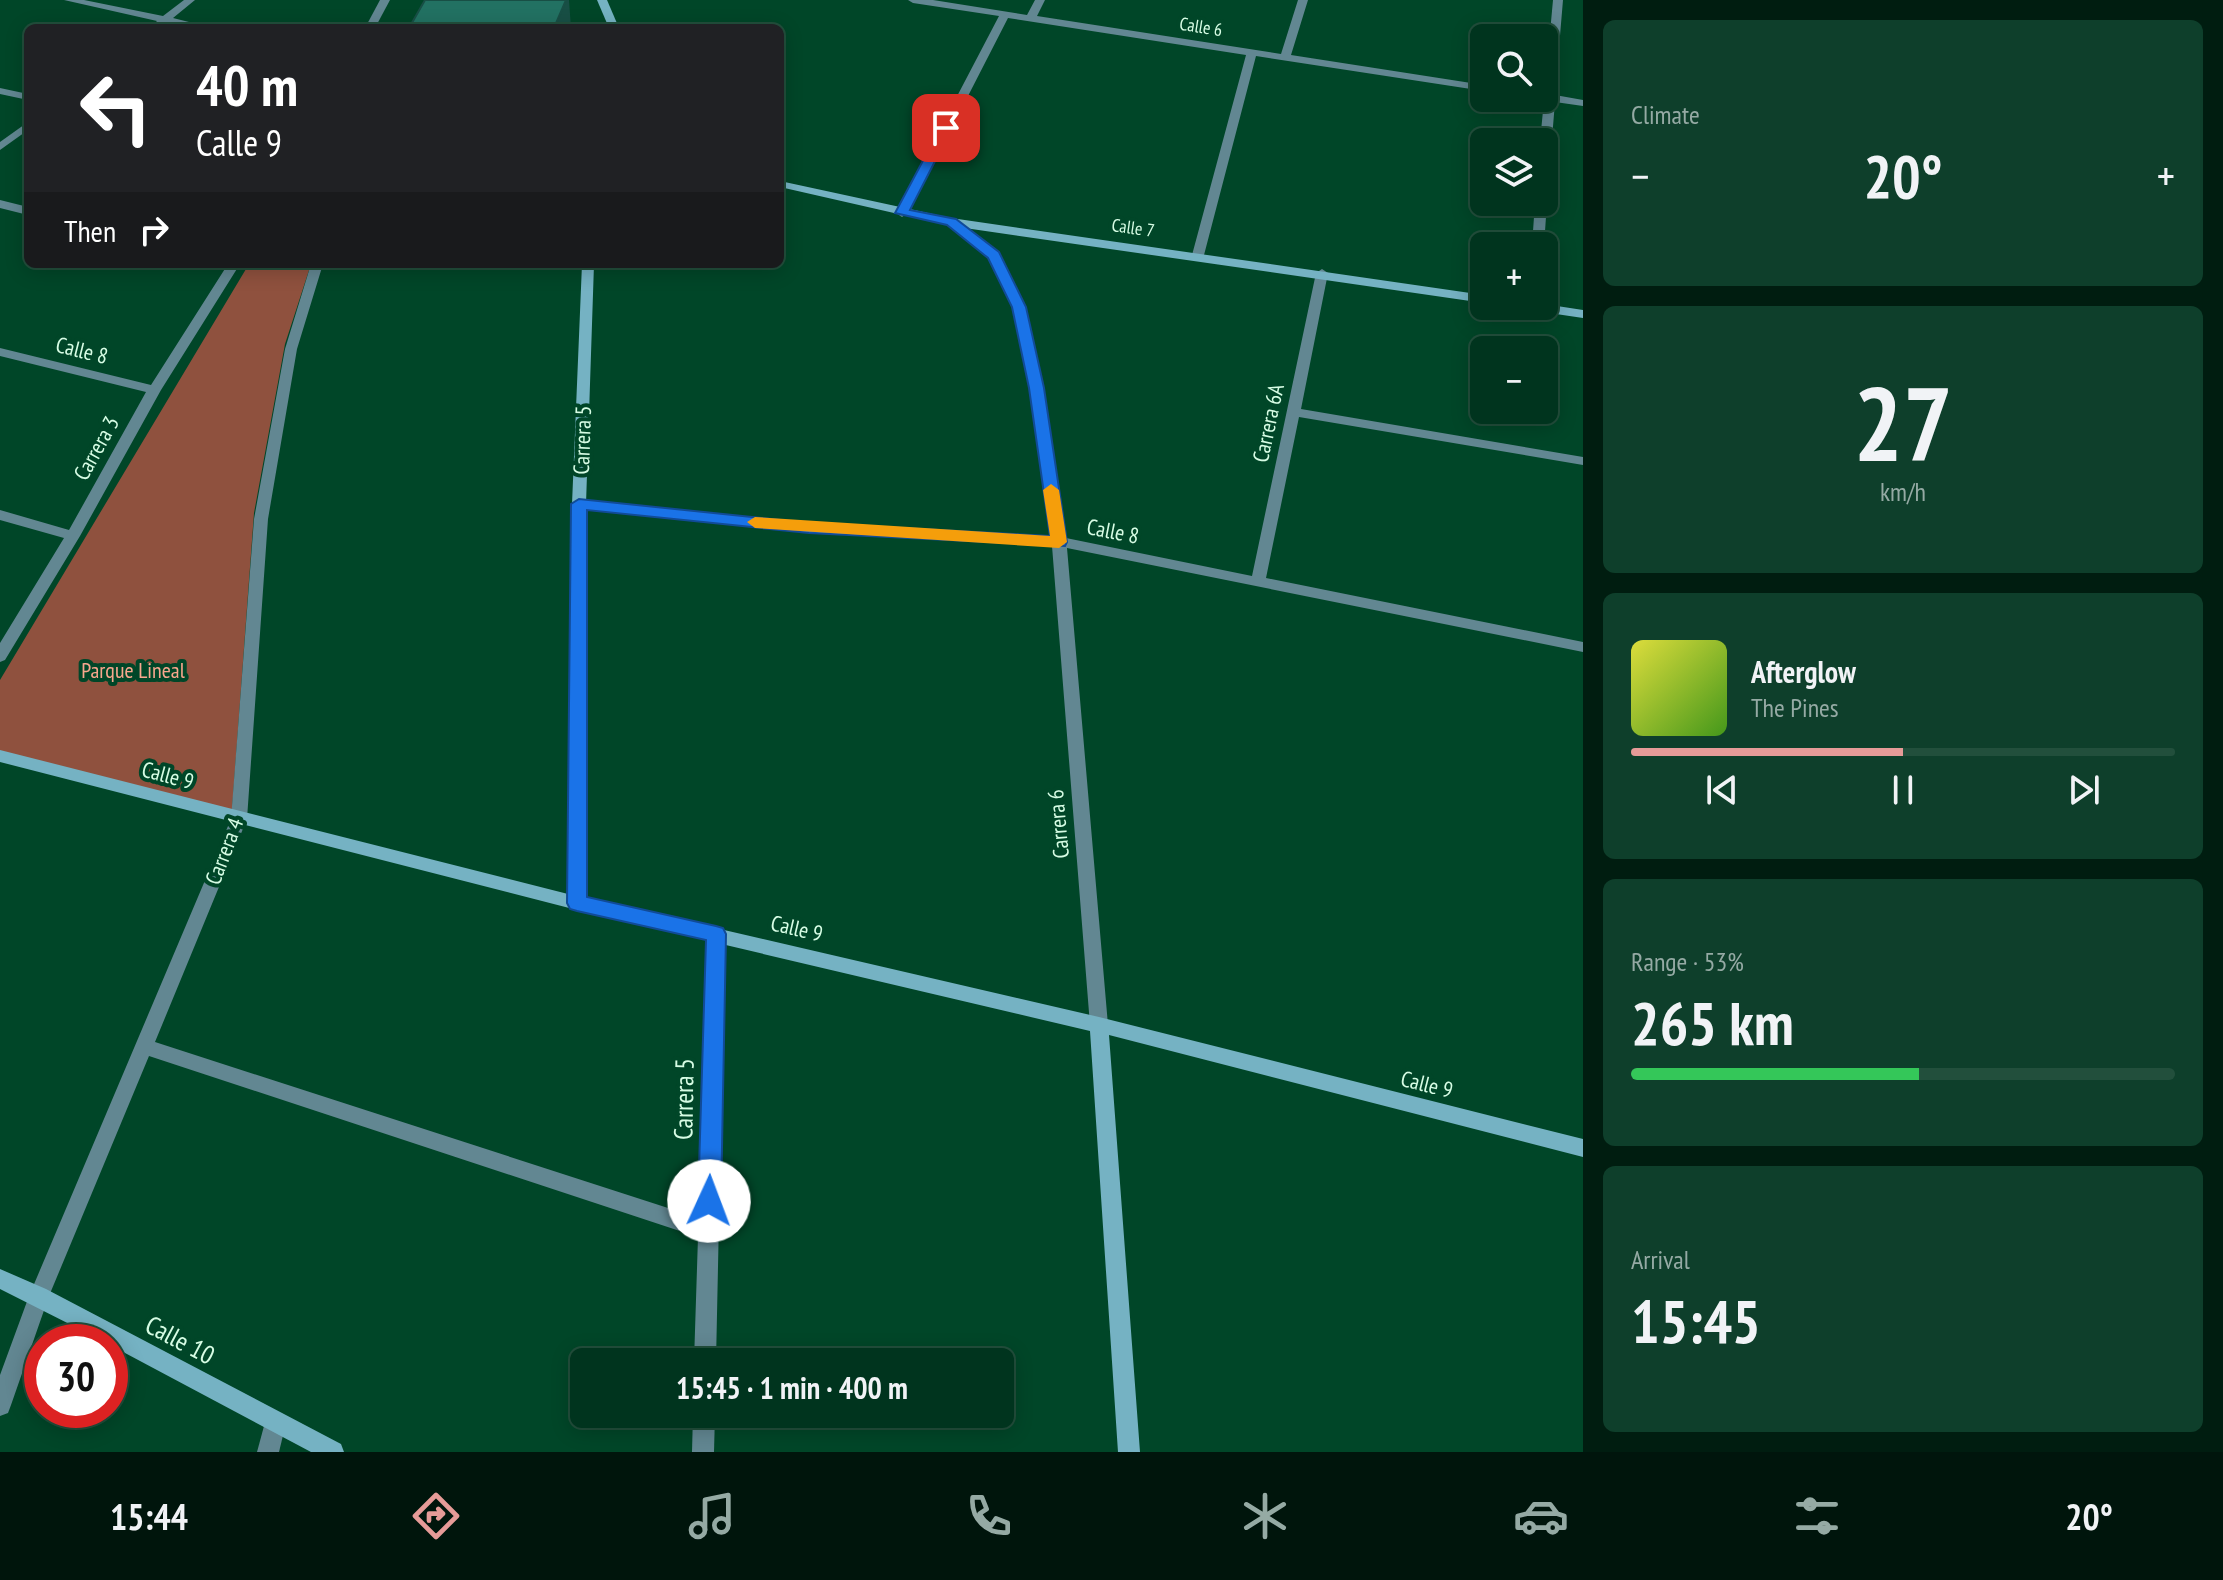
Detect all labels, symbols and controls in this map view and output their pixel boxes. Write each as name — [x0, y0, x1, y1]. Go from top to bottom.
street label: Calle 6 — [1178, 12, 1224, 41]
map controls — [1470, 24, 1558, 424]
button: search — [1470, 24, 1558, 112]
text: 40 m — [196, 49, 298, 121]
icon: left — [64, 56, 168, 160]
pin — [912, 94, 980, 162]
text: Climate — [1631, 98, 1700, 131]
icon: arrive — [924, 106, 968, 150]
text: Calle 9 — [196, 119, 282, 166]
button: layers — [1470, 128, 1558, 216]
text: 20° — [1863, 137, 1943, 215]
text: − — [1631, 147, 1649, 204]
text: + — [2157, 147, 2175, 204]
icon: right — [132, 208, 176, 252]
text: Then — [64, 211, 116, 250]
street label: Calle 7 — [1110, 213, 1156, 242]
button: + — [1470, 232, 1558, 320]
street label: Calle 8 — [53, 330, 111, 370]
button: − — [1470, 336, 1558, 424]
text: 27 — [1853, 355, 1953, 490]
street label: Carrera 6A — [1246, 381, 1290, 465]
street label: Carrera 5 — [567, 405, 597, 475]
street label: Carrera 3 — [67, 411, 125, 485]
text: km/h — [1880, 475, 1926, 508]
street label: Calle 8 — [1085, 512, 1141, 550]
text: Afterglow — [1751, 652, 1856, 691]
park label: Parque Lineal — [81, 656, 186, 684]
text: The Pines — [1751, 691, 1839, 724]
street label: Calle 9 — [139, 755, 197, 795]
icon: previous — [1700, 768, 1744, 812]
icon: pause — [1881, 768, 1925, 812]
icon: next — [2062, 768, 2106, 812]
street label: Carrera 6 — [1041, 788, 1075, 860]
street label: Carrera 4 — [199, 814, 249, 888]
street label: Calle 9 — [768, 908, 826, 948]
text: Range · 53% — [1631, 945, 1744, 978]
text: 265 km — [1631, 984, 1794, 1062]
street label: Carrera 5 — [666, 1058, 701, 1140]
street label: Calle 9 — [1398, 1064, 1456, 1104]
position arrow — [667, 1159, 751, 1243]
text: Arrival — [1631, 1243, 1690, 1276]
text: 15:45 — [1631, 1282, 1761, 1360]
street label: Calle 10 — [140, 1308, 221, 1371]
speed limit sign: 30 — [24, 1324, 128, 1428]
text: 15:45 · 1 min · 400 m — [676, 1368, 908, 1407]
icon: directions — [408, 1488, 464, 1544]
icon: music — [684, 1488, 740, 1544]
icon: phone — [961, 1488, 1017, 1544]
icon: climate — [1237, 1488, 1293, 1544]
icon: car — [1513, 1488, 1569, 1544]
icon: filters — [1789, 1488, 1845, 1544]
text: 15:44 — [110, 1493, 188, 1540]
text: 20° — [2065, 1493, 2113, 1540]

